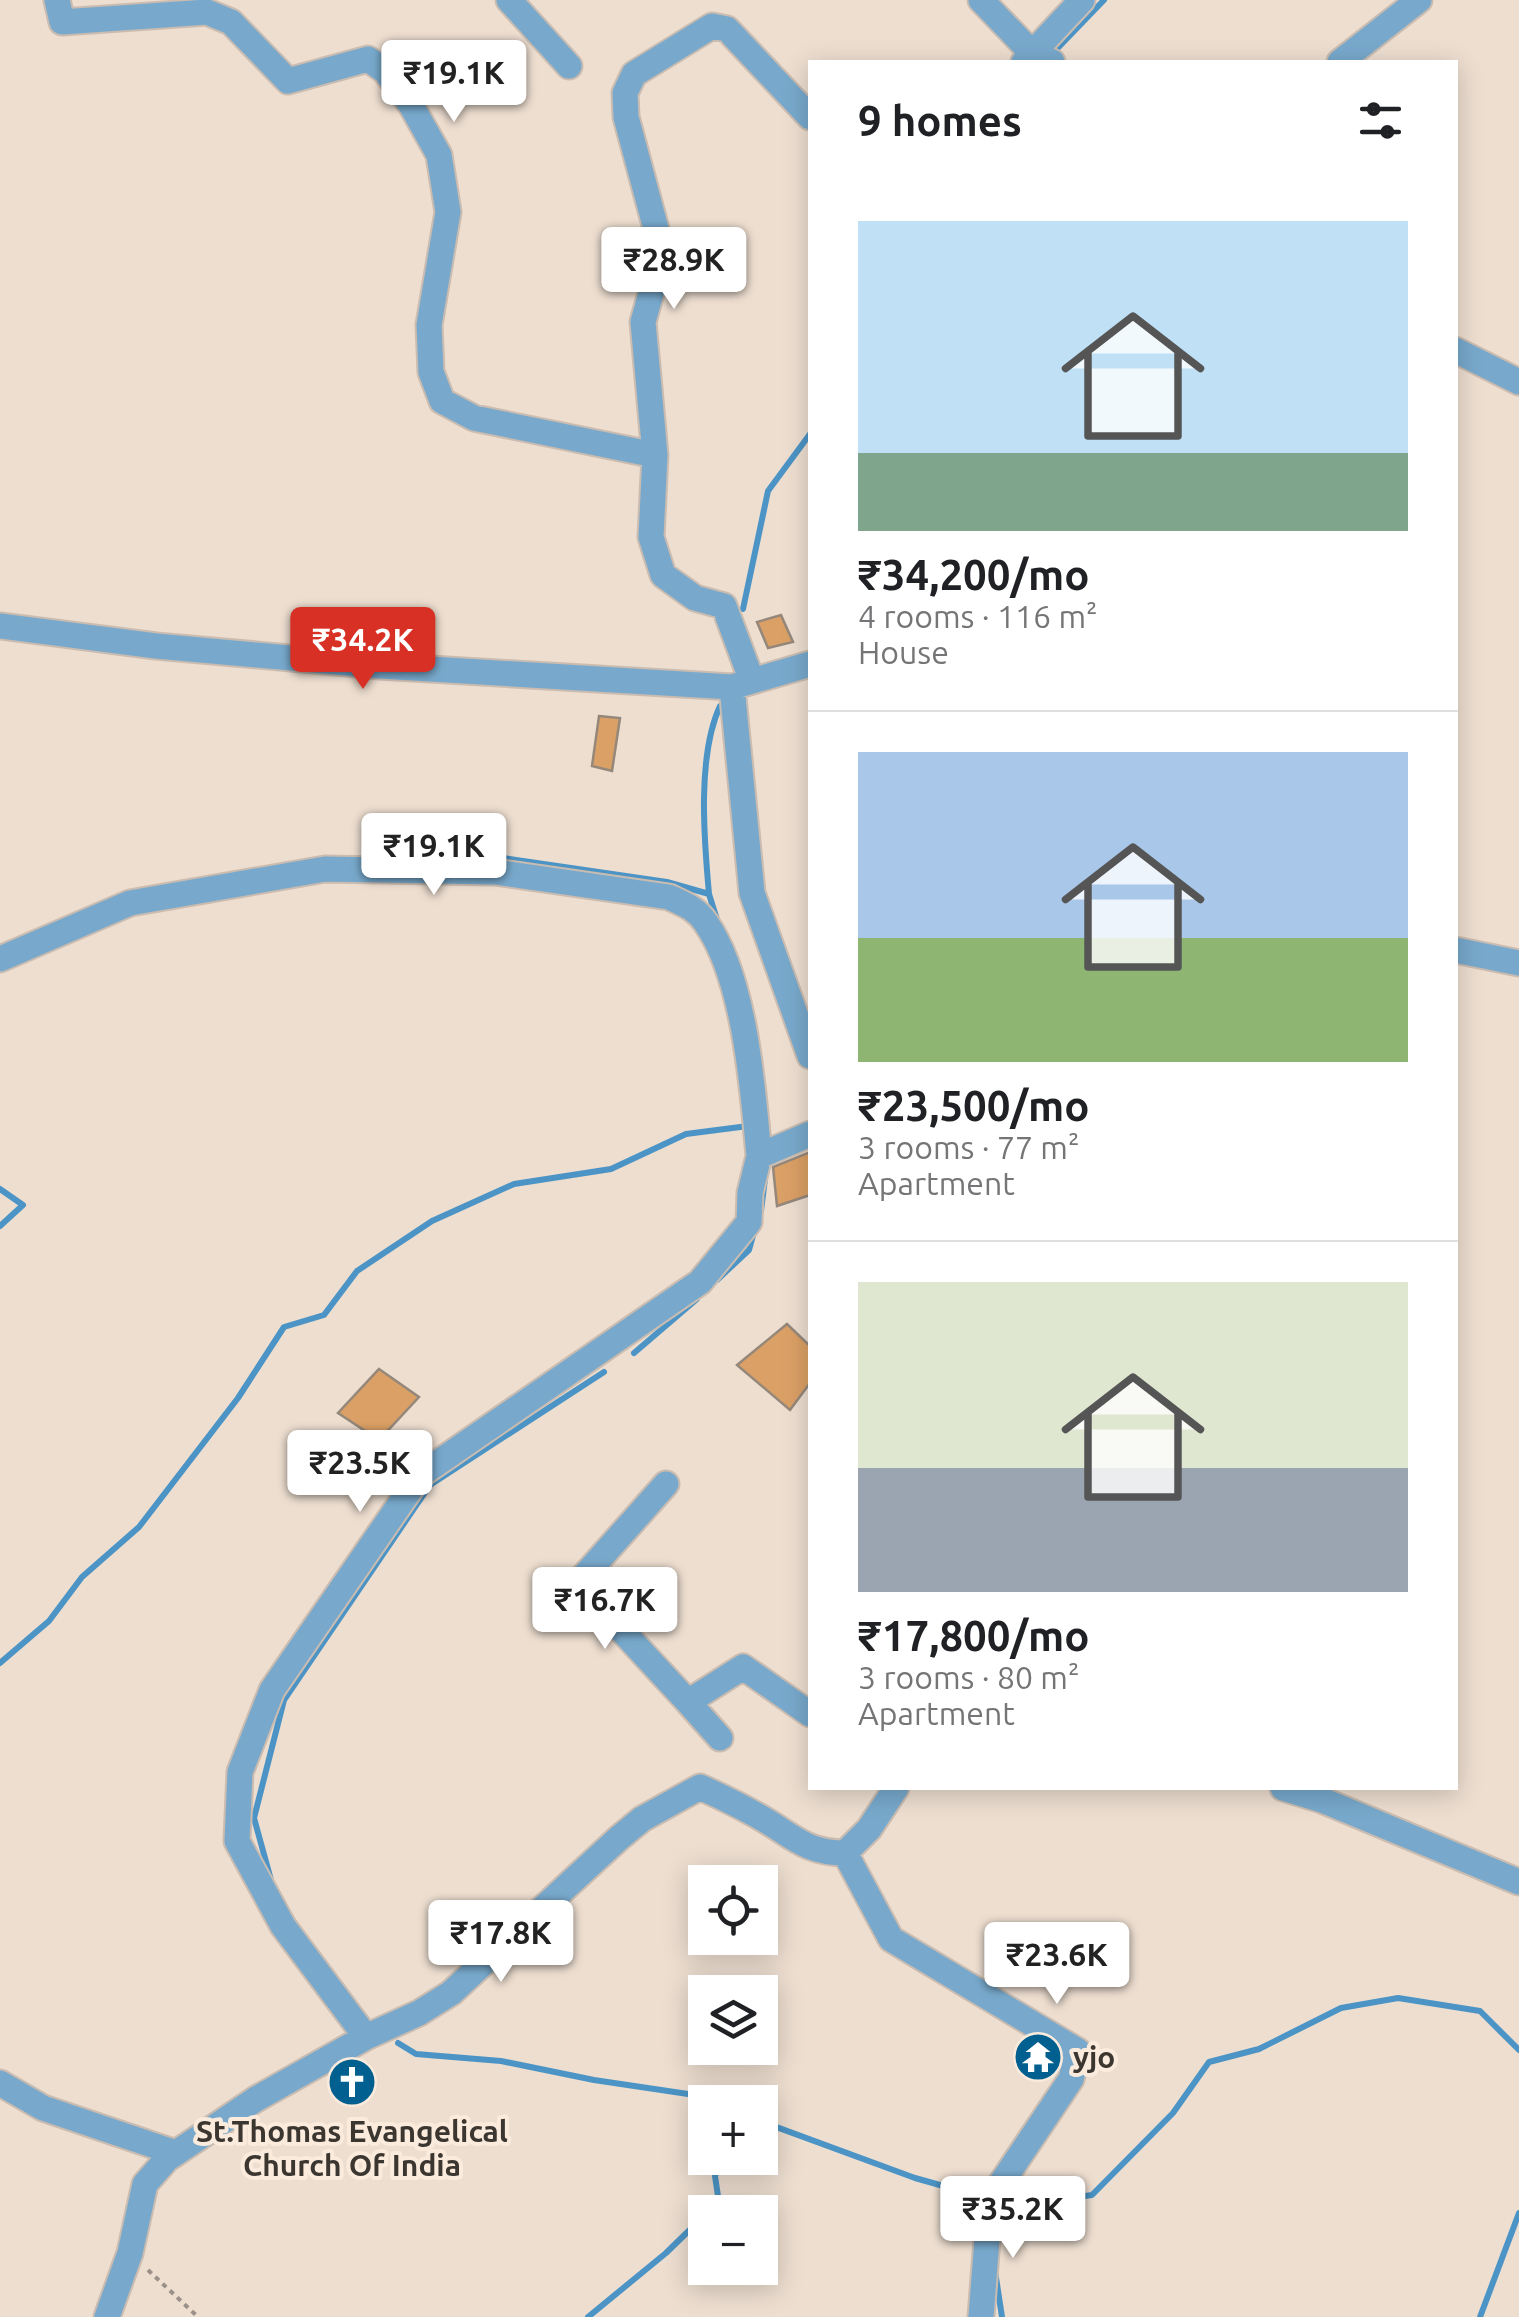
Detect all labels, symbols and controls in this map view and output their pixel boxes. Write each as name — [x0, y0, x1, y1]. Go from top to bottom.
pin: ₹19.1K — [373, 40, 535, 125]
text: ₹19.1K — [403, 54, 505, 90]
icon: filters — [1353, 93, 1408, 148]
text: 9 homes — [858, 97, 1022, 144]
pin: ₹28.9K — [593, 227, 755, 312]
text: ₹28.9K — [623, 241, 725, 277]
icon: home — [1043, 286, 1223, 466]
text: ₹34,200/mo — [858, 551, 1090, 598]
text: 4 rooms · 116 m² — [858, 598, 1098, 634]
pin: ₹34.2K — [282, 607, 444, 692]
text: ₹34.2K — [312, 621, 414, 657]
text: House — [858, 634, 949, 670]
pin: ₹19.1K — [353, 813, 515, 898]
icon: home — [1043, 817, 1223, 997]
text: ₹19.1K — [383, 827, 485, 863]
text: ₹23,500/mo — [858, 1082, 1090, 1129]
text: 3 rooms · 77 m² — [858, 1129, 1079, 1165]
text: Apartment — [858, 1165, 1015, 1201]
icon: home — [1043, 1347, 1223, 1527]
pin: ₹23.5K — [279, 1430, 441, 1515]
text: ₹23.5K — [309, 1444, 411, 1480]
pin: ₹16.7K — [524, 1567, 686, 1652]
text: ₹16.7K — [554, 1581, 656, 1617]
text: ₹17,800/mo — [858, 1612, 1090, 1659]
text: 3 rooms · 80 m² — [858, 1659, 1079, 1695]
text: Apartment — [858, 1695, 1015, 1731]
map controls — [688, 1865, 778, 2285]
button: locate — [688, 1865, 778, 1955]
pin: ₹17.8K — [420, 1900, 582, 1985]
text: ₹17.8K — [450, 1914, 552, 1950]
pin: ₹23.6K — [976, 1922, 1138, 2007]
text: ₹23.6K — [1006, 1936, 1108, 1972]
button: layers — [688, 1975, 778, 2065]
temple icon: yjo — [1012, 2031, 1064, 2083]
place label: yjo — [1073, 2040, 1115, 2074]
church icon: St.Thomas Evangelical Church Of India — [326, 2056, 378, 2108]
button: + — [688, 2085, 778, 2175]
place label: St.Thomas Evangelical Church Of India — [196, 2114, 508, 2182]
pin: ₹35.2K — [932, 2176, 1094, 2261]
text: ₹35.2K — [962, 2190, 1064, 2226]
button: − — [688, 2195, 778, 2285]

